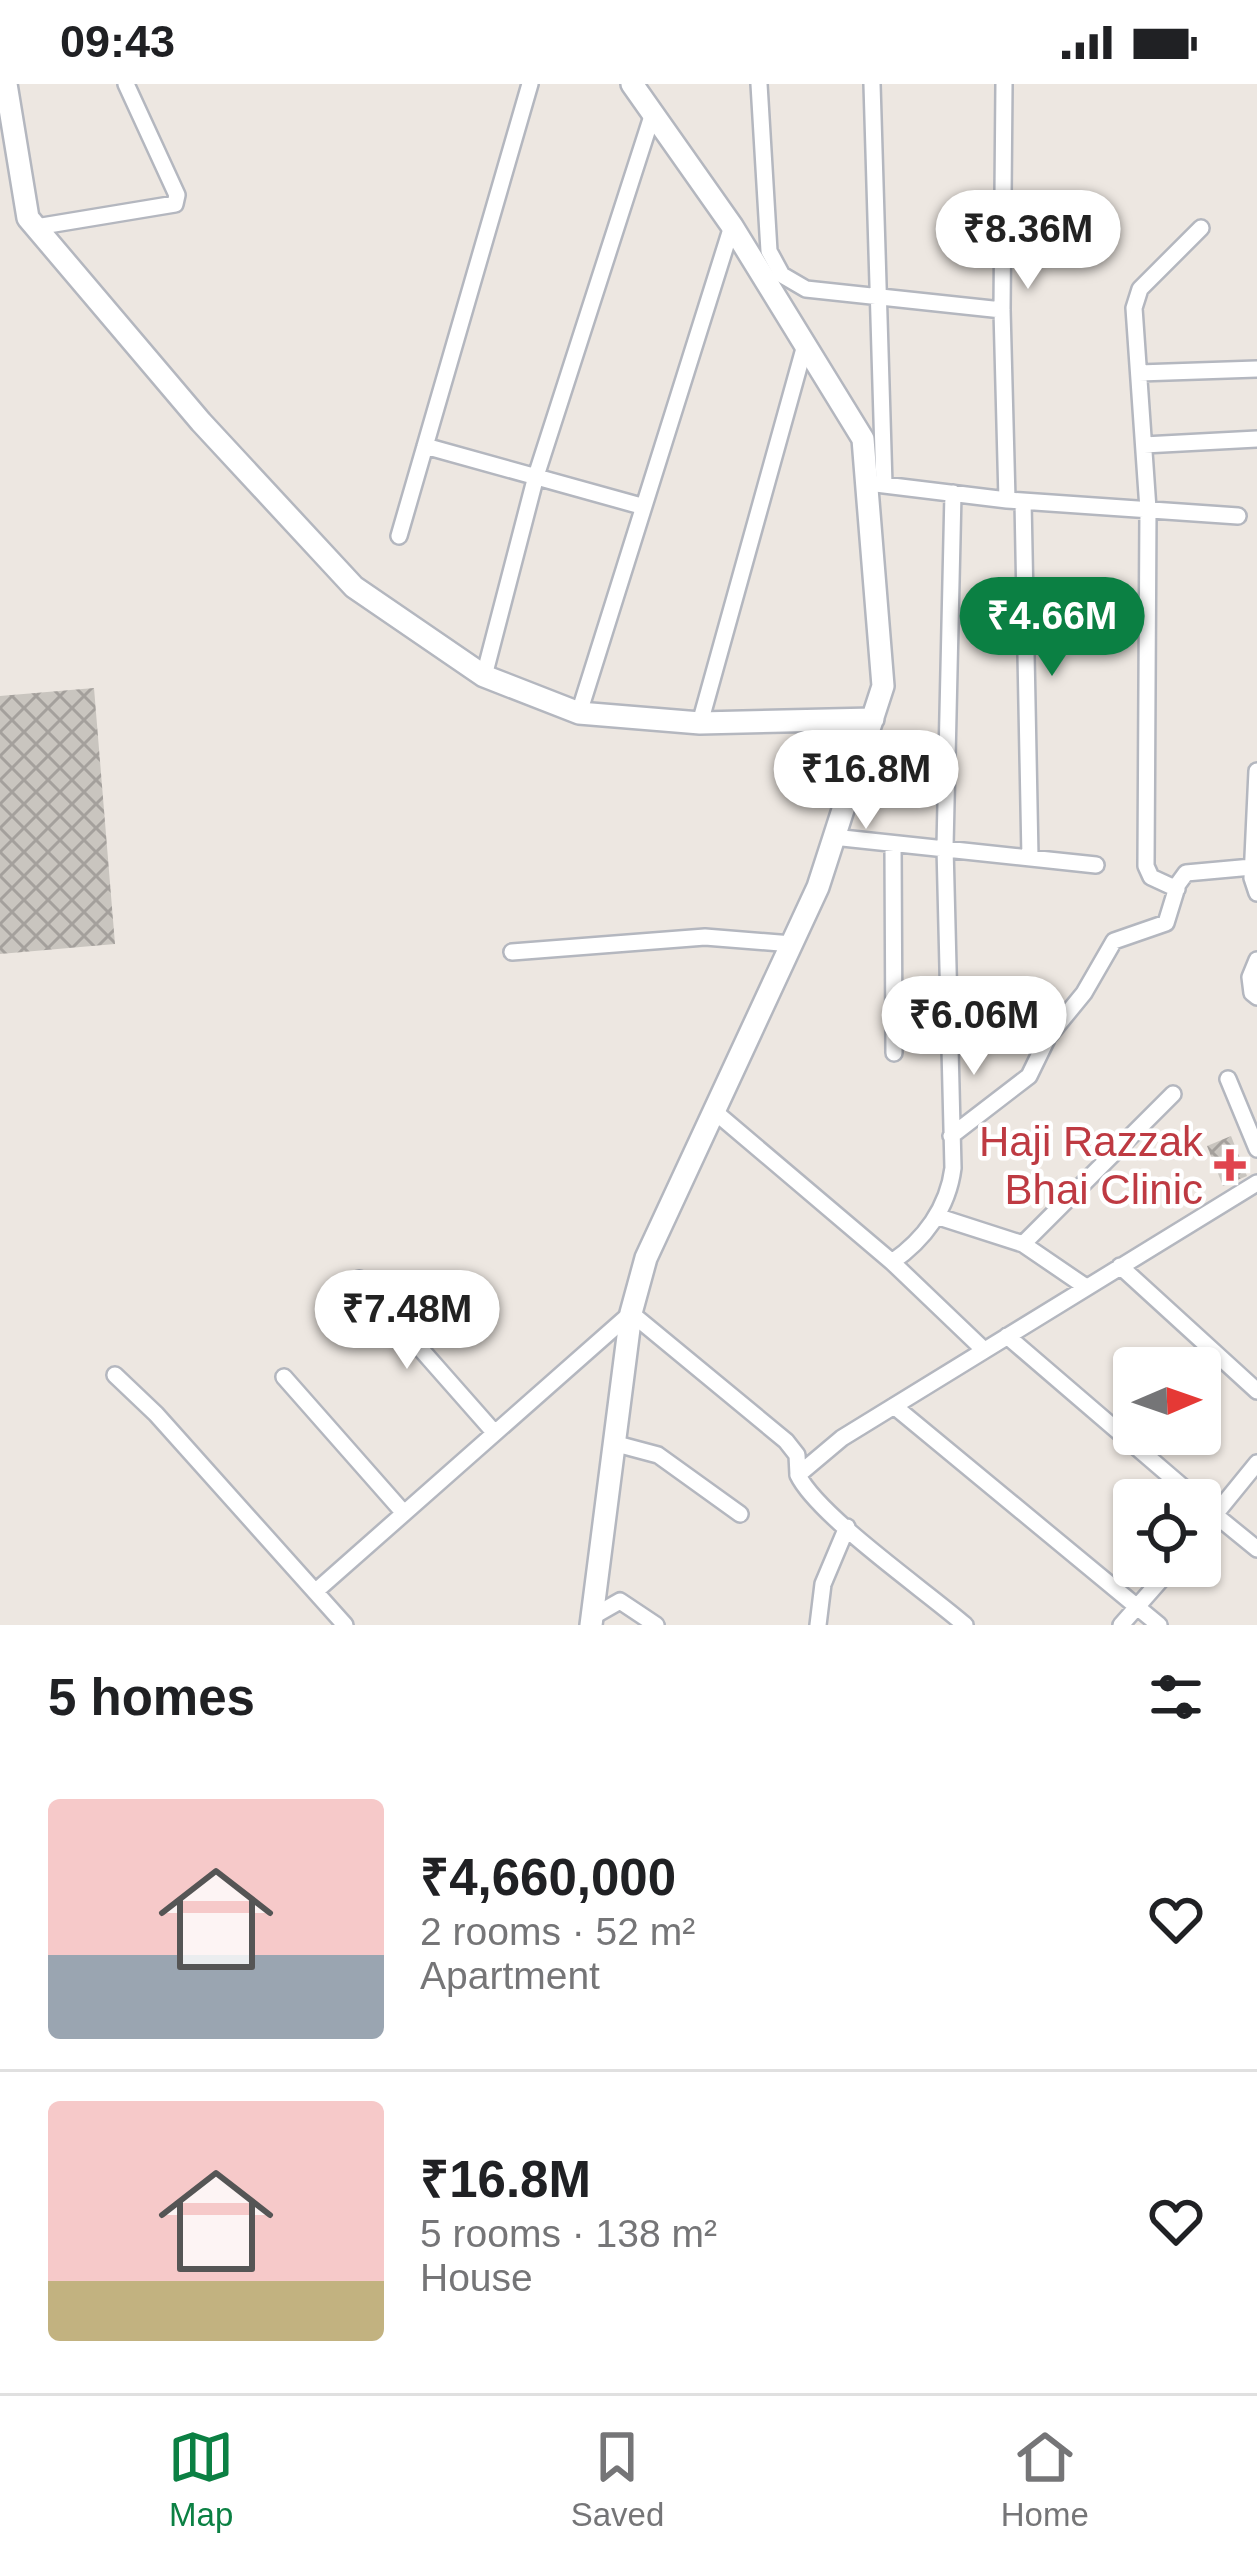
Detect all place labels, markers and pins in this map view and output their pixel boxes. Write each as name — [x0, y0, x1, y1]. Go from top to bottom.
pin: ₹8.36M — [930, 190, 1126, 292]
pin: ₹4.66M — [954, 577, 1150, 679]
pin: ₹16.8M — [768, 730, 964, 832]
pin: ₹6.06M — [876, 976, 1072, 1078]
place label: Haji Razzak Bhai Clinic — [979, 1118, 1204, 1213]
marker: Haji Razzak Bhai Clinic — [1214, 1149, 1246, 1181]
pin: ₹7.48M — [309, 1270, 505, 1372]

